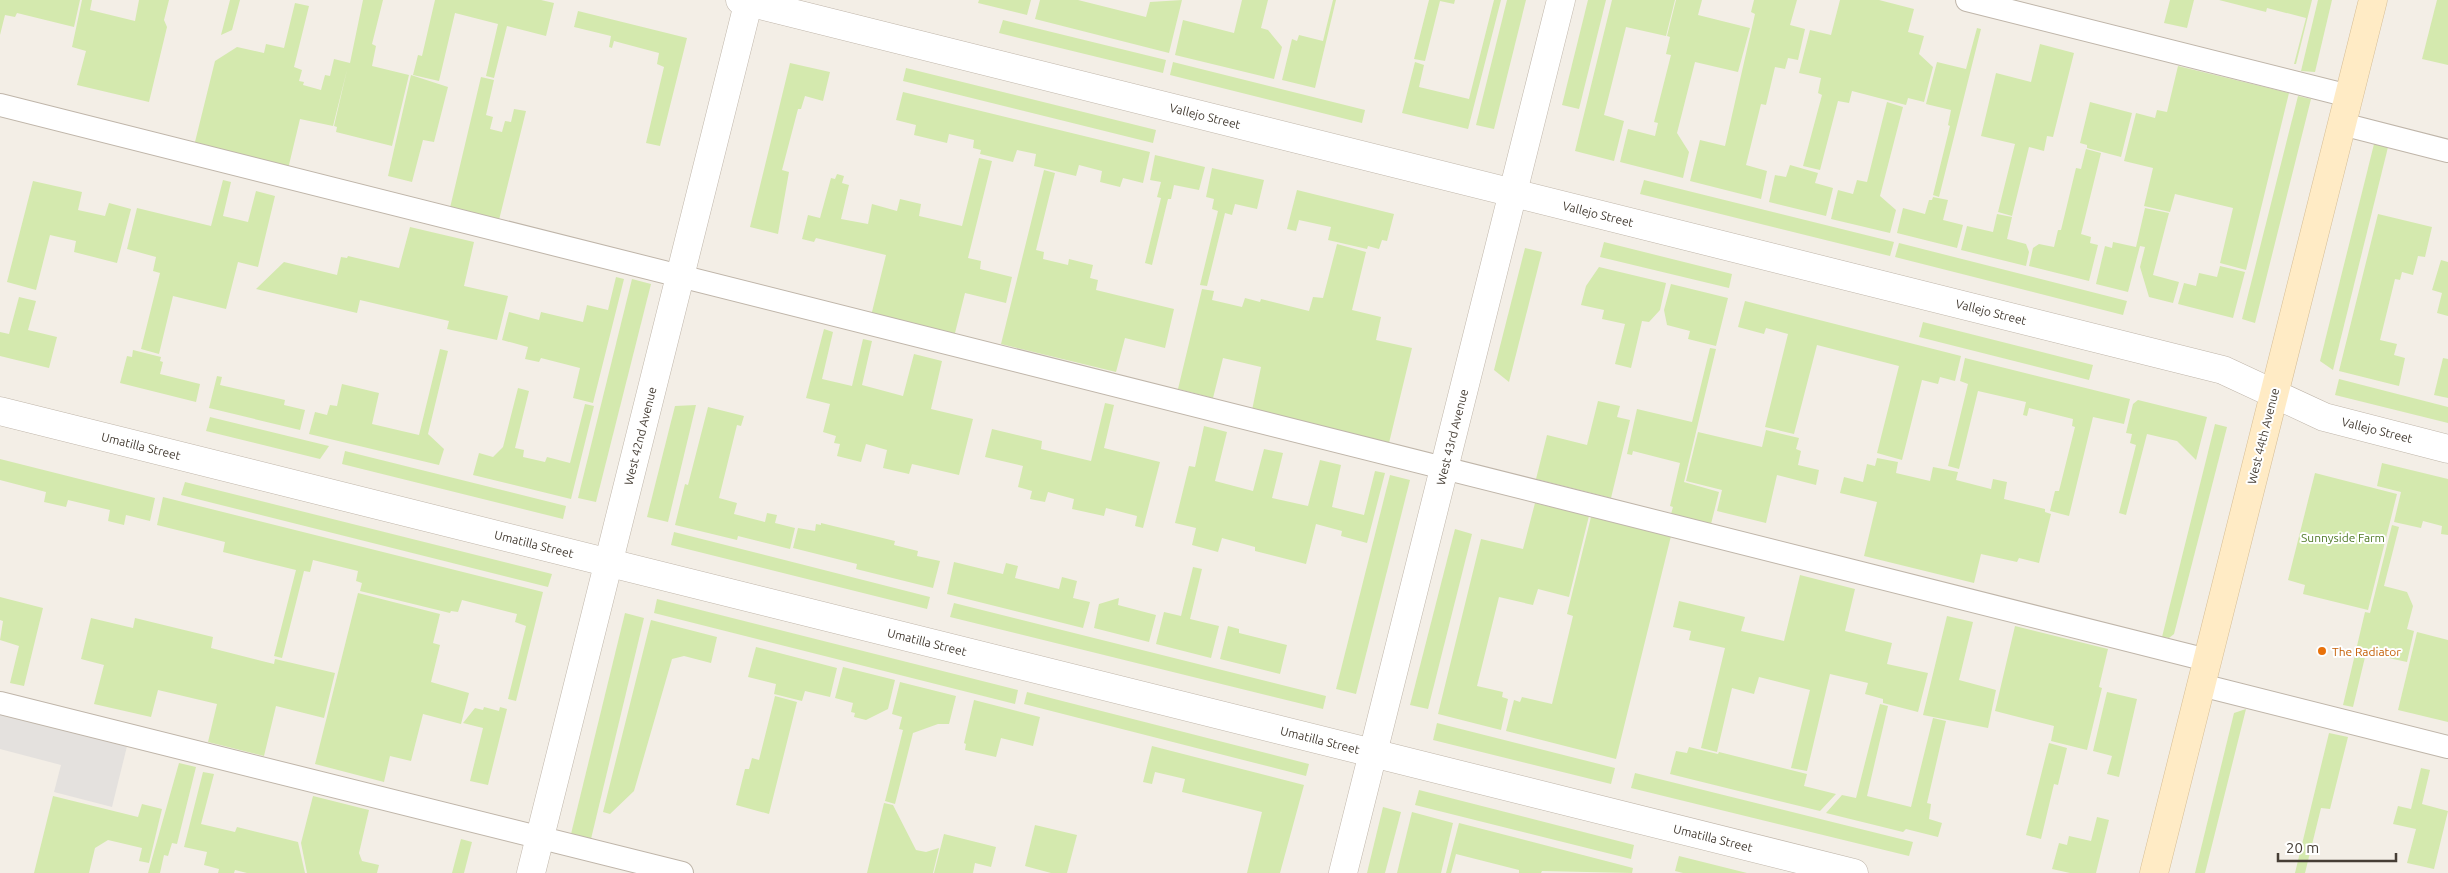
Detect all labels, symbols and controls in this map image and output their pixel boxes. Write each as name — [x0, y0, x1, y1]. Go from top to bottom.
street label: Vallejo Street — [1168, 101, 1242, 131]
street label: Vallejo Street — [1561, 199, 1635, 229]
street label: Vallejo Street — [1954, 297, 2028, 327]
street label: West 42nd Avenue — [621, 386, 659, 486]
street label: West 44th Avenue — [2245, 387, 2281, 485]
street label: West 43rd Avenue — [1434, 388, 1470, 486]
street label: Vallejo Street — [2340, 415, 2414, 445]
street label: Umatilla Street — [100, 430, 182, 462]
street label: Umatilla Street — [493, 528, 575, 560]
park label: Sunnyside Farm — [2301, 531, 2385, 544]
street label: Umatilla Street — [886, 626, 968, 658]
marker: The Radiator — [2316, 645, 2328, 657]
place label: The Radiator — [2332, 645, 2401, 658]
street label: Umatilla Street — [1279, 724, 1361, 756]
street label: Umatilla Street — [1672, 822, 1754, 854]
scale bar — [2278, 830, 2396, 862]
text: 20 m — [2286, 839, 2319, 856]

